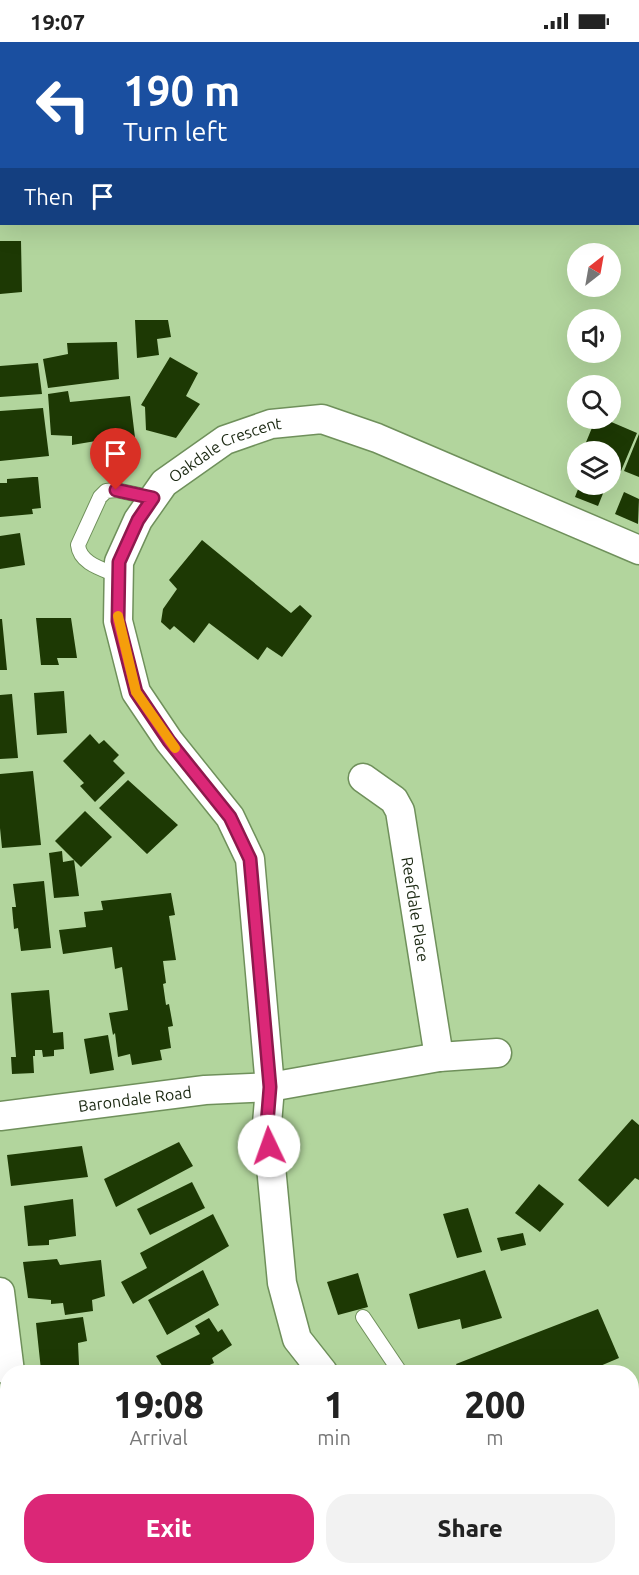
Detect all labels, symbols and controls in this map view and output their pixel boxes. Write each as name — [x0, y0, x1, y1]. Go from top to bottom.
text: 19:07 — [30, 9, 85, 34]
icon: left — [24, 66, 102, 144]
text: 190 m — [123, 67, 240, 114]
text: Turn left — [123, 116, 227, 146]
icon: arrive — [86, 180, 119, 213]
text: Then — [24, 184, 74, 209]
north arrow — [567, 243, 621, 297]
map controls — [567, 243, 621, 495]
button: sound — [567, 309, 621, 363]
button: search — [567, 375, 621, 429]
street label: Oakdale Crescent — [165, 414, 283, 486]
pin — [90, 428, 141, 490]
icon: arrive — [99, 437, 132, 470]
button: layers — [567, 441, 621, 495]
street label: Reefdale Place — [398, 855, 433, 963]
street label: Barondale Road — [77, 1083, 193, 1115]
position arrow — [237, 1114, 301, 1178]
text: 19:08 — [114, 1384, 204, 1425]
text: 1 — [324, 1384, 344, 1425]
text: 200 — [464, 1384, 525, 1425]
text: Arrival — [130, 1426, 188, 1449]
text: min — [317, 1426, 351, 1449]
text: m — [486, 1426, 504, 1449]
button: Exit — [24, 1494, 314, 1563]
button: Share — [326, 1494, 615, 1563]

